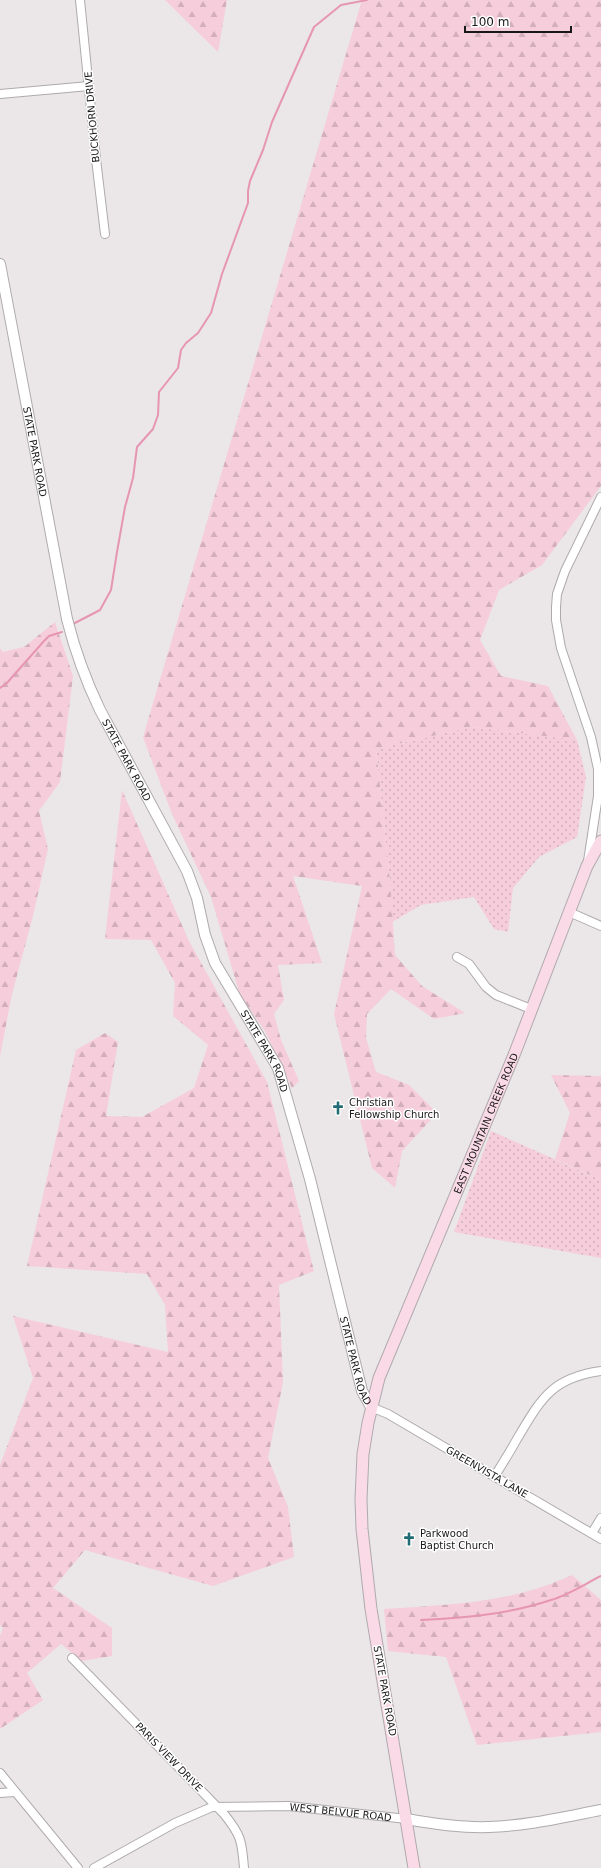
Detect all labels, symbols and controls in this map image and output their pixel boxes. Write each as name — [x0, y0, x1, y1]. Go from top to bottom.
scale bar — [465, 8, 571, 34]
text: 100 m — [471, 15, 509, 29]
street label: BUCKHORN DRIVE — [83, 71, 101, 163]
street label: STATE PARK ROAD — [22, 406, 49, 498]
street label: STATE PARK ROAD — [100, 717, 154, 803]
street label: STATE PARK ROAD — [239, 1008, 290, 1094]
street label: EAST MOUNTAIN CREEK ROAD — [451, 1051, 520, 1195]
place label: Christian Fellowship Church — [349, 1097, 439, 1120]
church icon: Christian Fellowship Church — [330, 1100, 346, 1116]
street label: STATE PARK ROAD — [338, 1315, 374, 1407]
street label: GREENVISTA LANE — [444, 1444, 530, 1500]
place label: Parkwood Baptist Church — [420, 1528, 494, 1551]
church icon: Parkwood Baptist Church — [401, 1531, 417, 1547]
street label: STATE PARK ROAD — [372, 1645, 398, 1737]
street label: PARIS VIEW DRIVE — [133, 1720, 205, 1794]
street label: WEST BELVUE ROAD — [289, 1801, 393, 1823]

